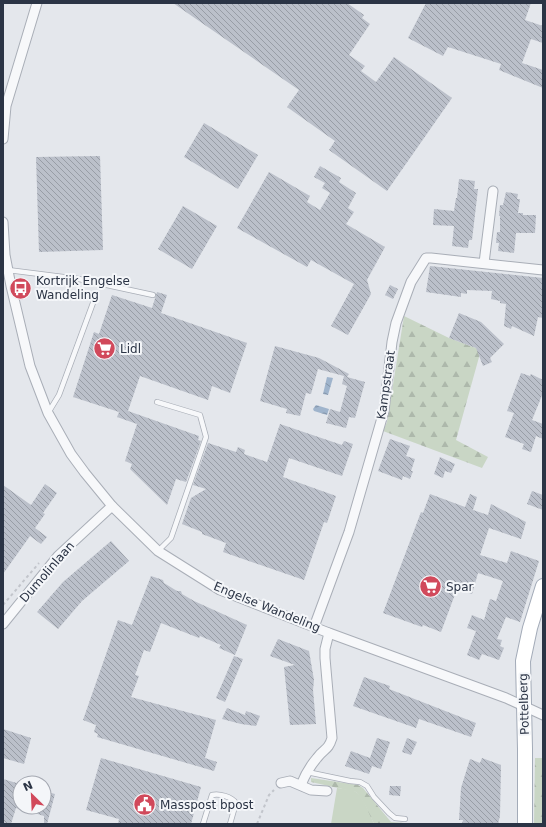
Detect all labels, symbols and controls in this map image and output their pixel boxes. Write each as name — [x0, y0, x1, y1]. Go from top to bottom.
place label: Kortrijk Engelse Wandeling — [36, 274, 130, 302]
bus stop icon: Kortrijk Engelse Wandeling — [7, 275, 33, 301]
supermarket icon: Lidl — [92, 336, 118, 362]
place label: Lidl — [120, 342, 141, 356]
street label: Kampstraat — [374, 349, 398, 420]
street label: Dumolinlaan — [17, 539, 77, 605]
supermarket icon: Spar — [418, 574, 444, 600]
street label: Engelse Wandeling — [212, 579, 322, 635]
place label: Spar — [446, 580, 474, 594]
street label: Pottelberg — [516, 673, 532, 735]
north arrow — [12, 775, 52, 815]
text: N — [21, 779, 35, 794]
public building icon: Masspost bpost — [132, 792, 158, 818]
place label: Masspost bpost — [160, 798, 254, 812]

